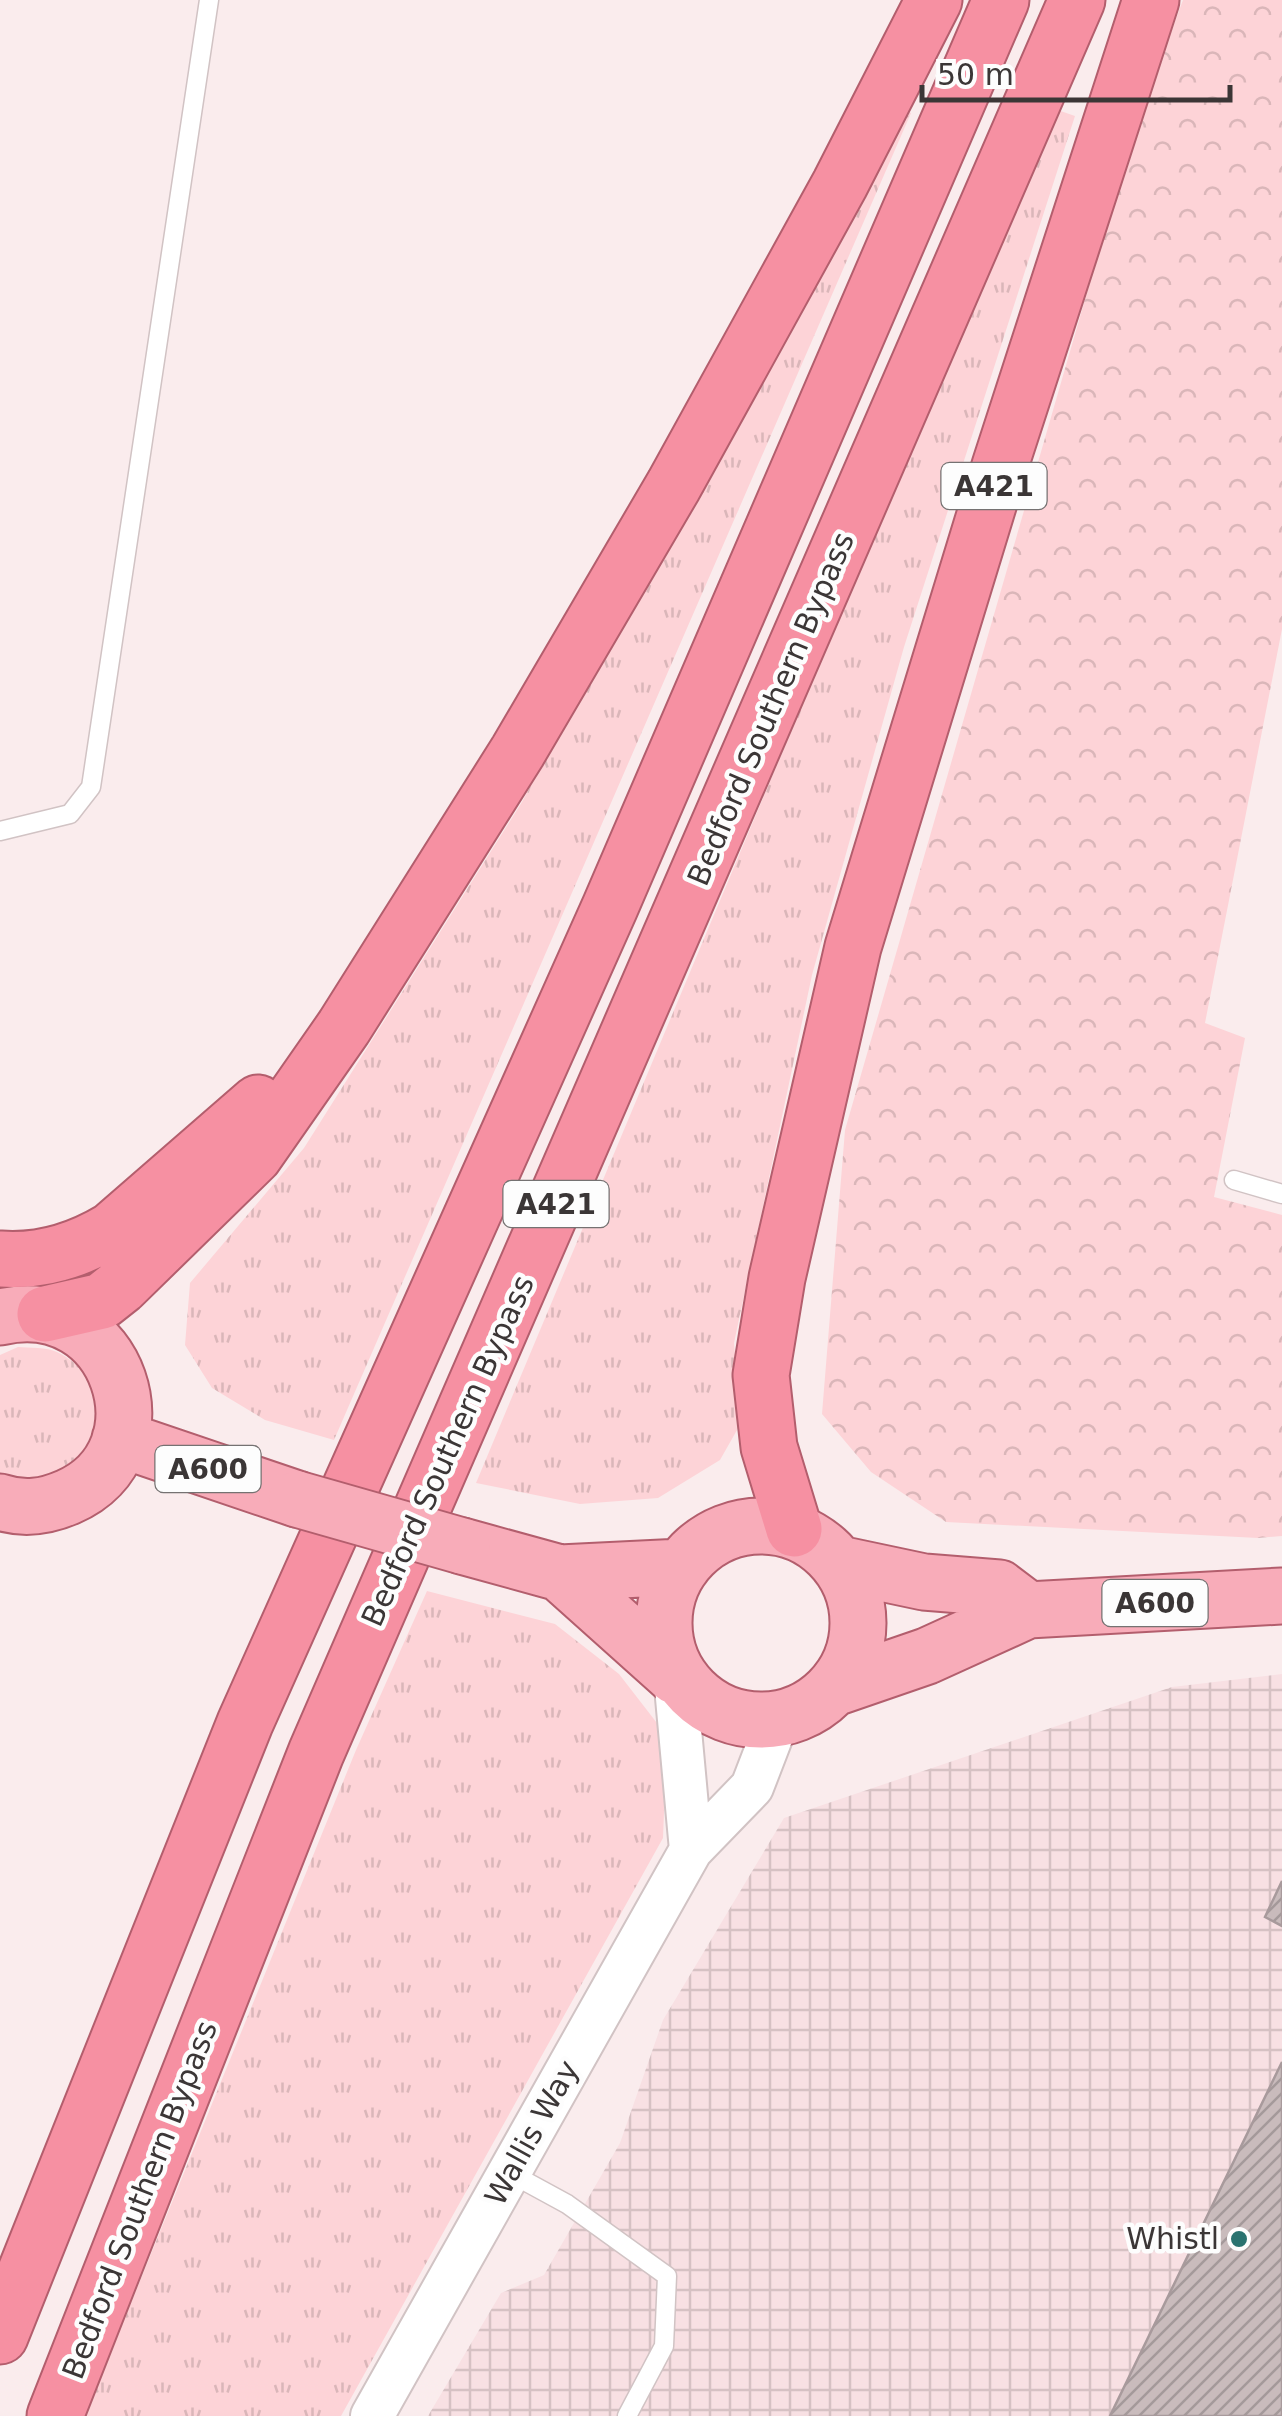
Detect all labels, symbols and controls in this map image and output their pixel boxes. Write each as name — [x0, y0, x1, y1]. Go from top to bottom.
scale bar — [922, 40, 1230, 102]
text: 50 m — [937, 57, 1014, 92]
road number: A421 — [942, 463, 1046, 509]
street label: Bedford Southern Bypass — [680, 527, 861, 891]
road number: A421 — [504, 1181, 608, 1227]
street label: Bedford Southern Bypass — [354, 1270, 541, 1632]
road number: A600 — [156, 1446, 260, 1492]
road number: A600 — [1102, 1580, 1208, 1626]
street label: Bedford Southern Bypass — [55, 2016, 224, 2384]
street label: Wallis Way — [477, 2054, 586, 2211]
place label: Whistl — [1126, 2221, 1219, 2256]
marker: Whistl — [1228, 2228, 1250, 2250]

